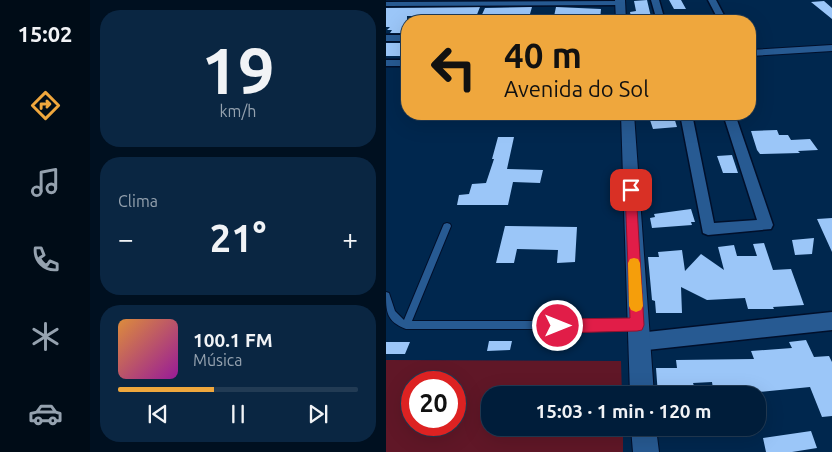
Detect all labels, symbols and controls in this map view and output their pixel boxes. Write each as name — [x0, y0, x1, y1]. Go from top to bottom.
text: 15:02 — [17, 21, 73, 46]
text: 19 — [201, 33, 275, 106]
icon: left — [421, 35, 486, 100]
text: 40 m — [504, 35, 582, 75]
text: Avenida do Sol — [504, 76, 649, 101]
icon: directions — [28, 88, 63, 123]
text: km/h — [220, 102, 256, 120]
icon: music — [28, 165, 63, 200]
pin — [610, 169, 652, 211]
icon: arrive — [617, 176, 645, 204]
text: Clima — [118, 192, 158, 210]
text: 21° — [210, 217, 266, 259]
text: − — [118, 223, 134, 254]
text: + — [342, 223, 358, 254]
icon: phone — [28, 242, 63, 277]
position arrow — [531, 299, 583, 351]
icon: climate — [28, 319, 63, 354]
text: 100.1 FM — [193, 329, 273, 351]
text: Música — [193, 351, 243, 369]
speed limit sign: 20 — [401, 371, 466, 436]
icon: car — [28, 396, 63, 431]
icon: previous — [144, 400, 172, 428]
icon: pause — [224, 400, 252, 428]
icon: next — [304, 400, 332, 428]
text: 15:03 · 1 min · 120 m — [536, 400, 711, 422]

